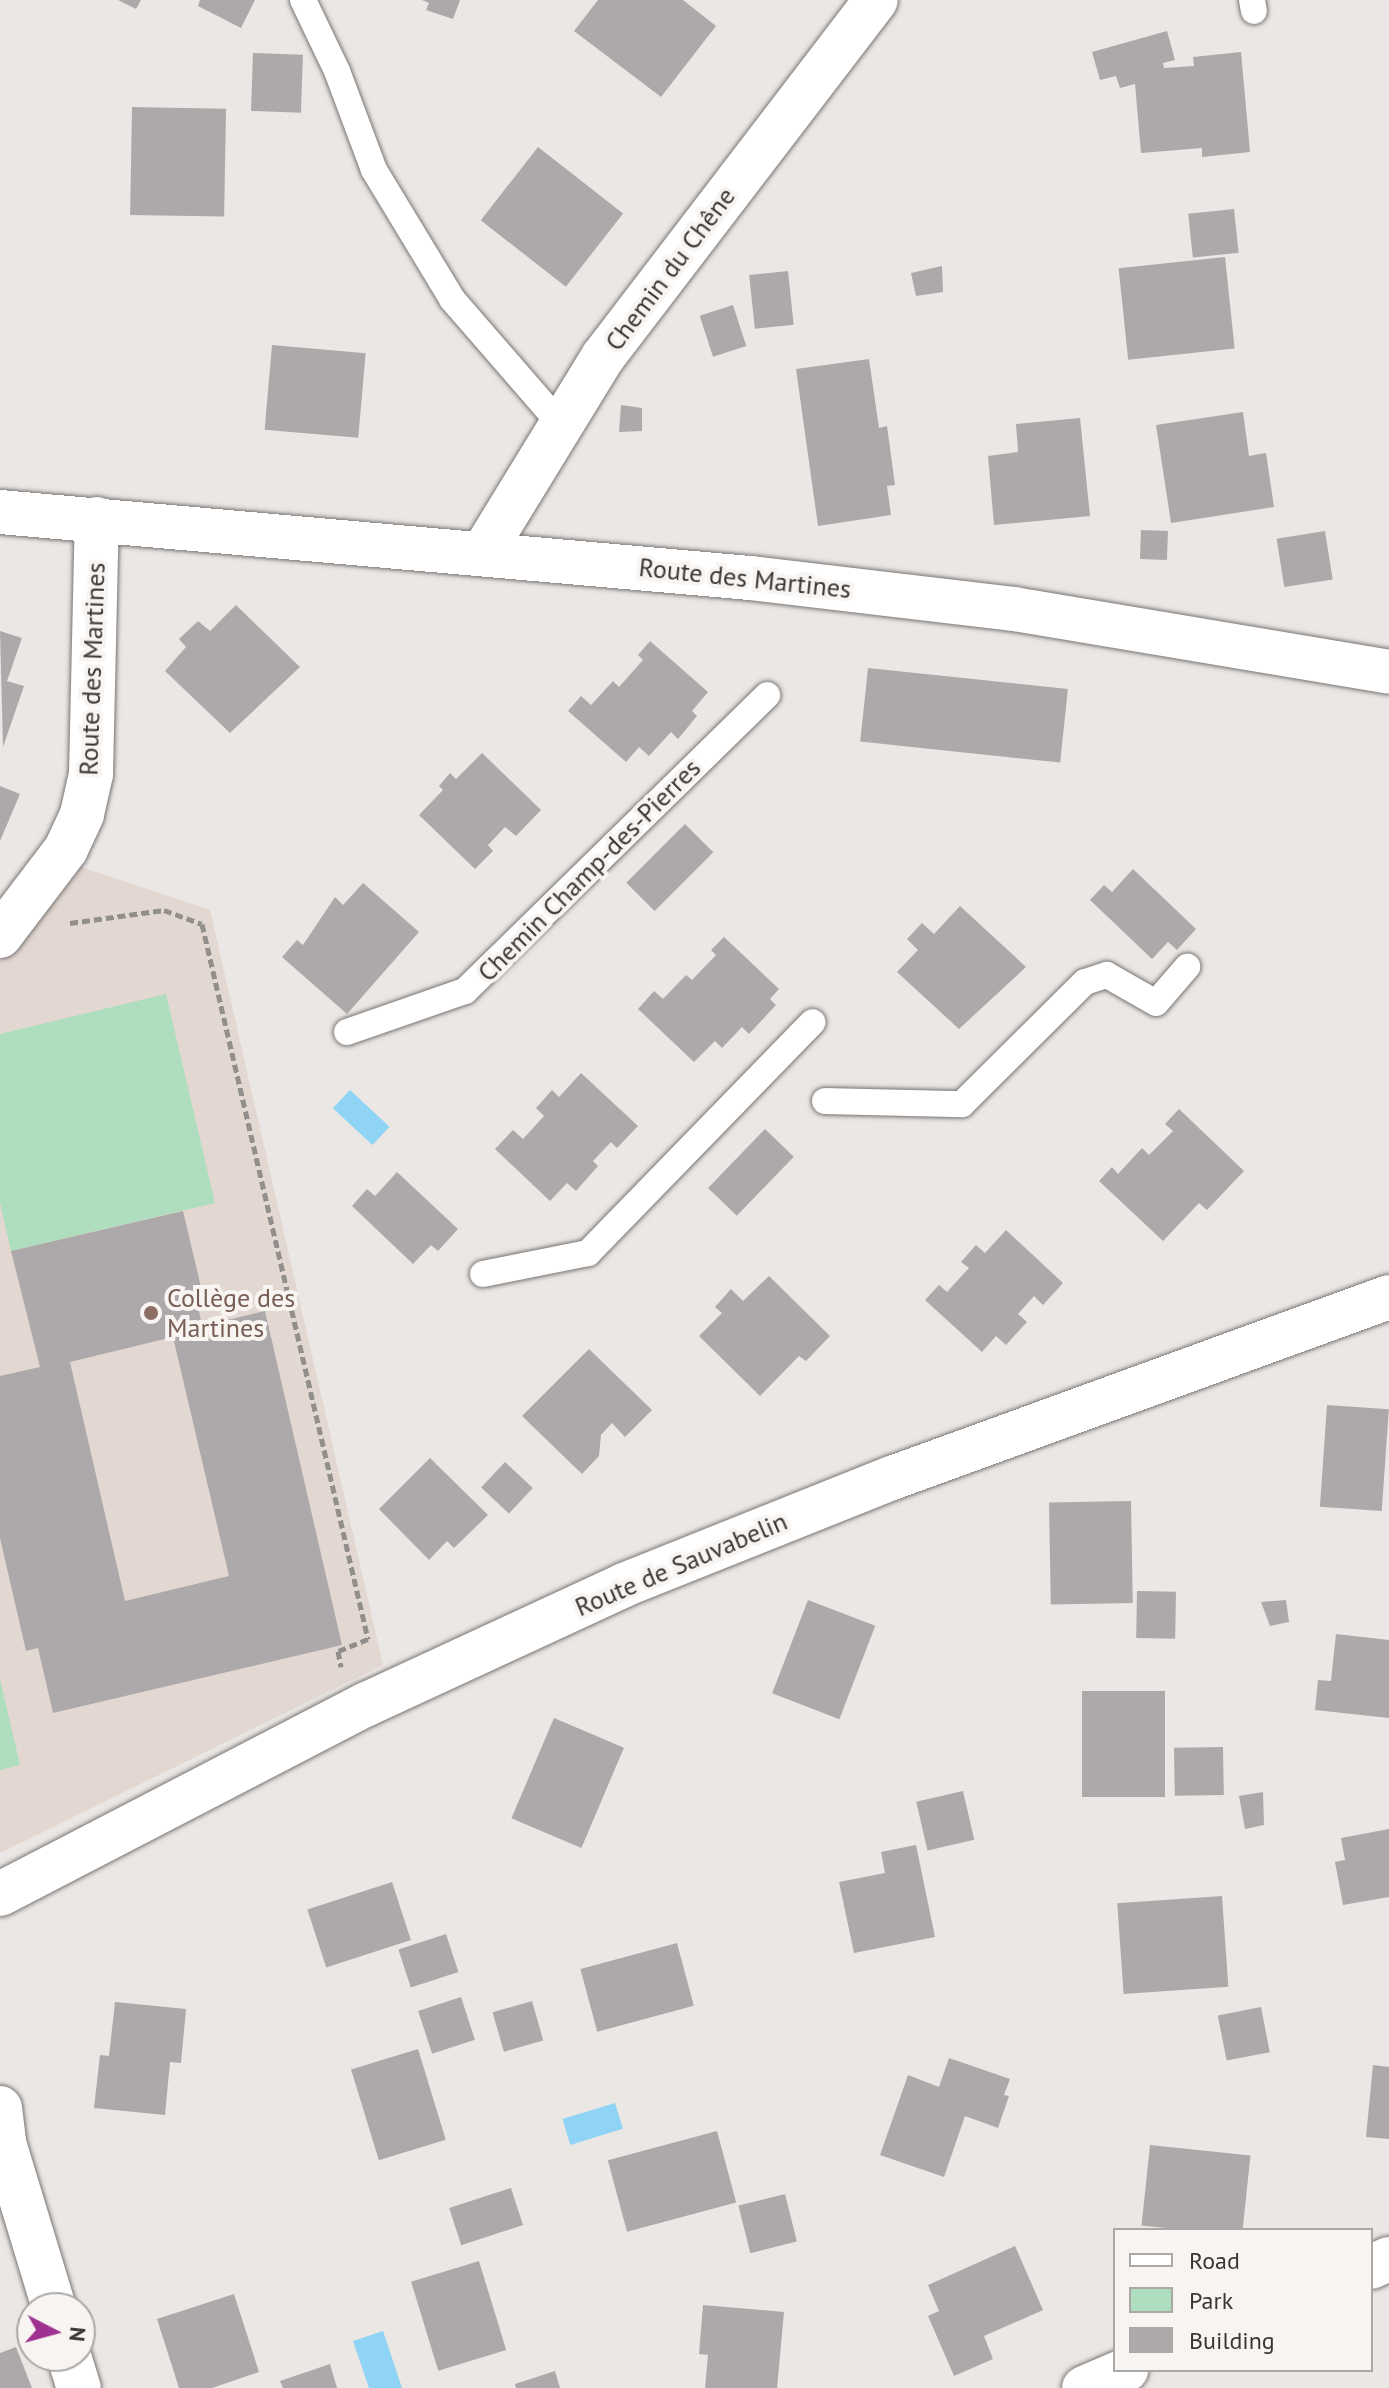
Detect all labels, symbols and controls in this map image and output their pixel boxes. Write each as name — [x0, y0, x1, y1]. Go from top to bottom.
street label: Chemin du Chêne — [599, 181, 741, 357]
street label: Route des Martines — [637, 551, 853, 605]
street label: Route des Martines — [73, 562, 111, 776]
street label: Chemin Champ-des-Pierres — [471, 752, 707, 988]
place label: Collège des Martines — [167, 1282, 295, 1344]
marker: Collège des Martines — [142, 1304, 160, 1322]
street label: Route de Sauvabelin — [570, 1505, 792, 1623]
legend — [1113, 2228, 1373, 2372]
text: Road — [1189, 2245, 1240, 2276]
text: Park — [1189, 2285, 1233, 2316]
north arrow — [16, 2292, 96, 2372]
text: Building — [1189, 2325, 1275, 2356]
text: N — [63, 2326, 93, 2343]

